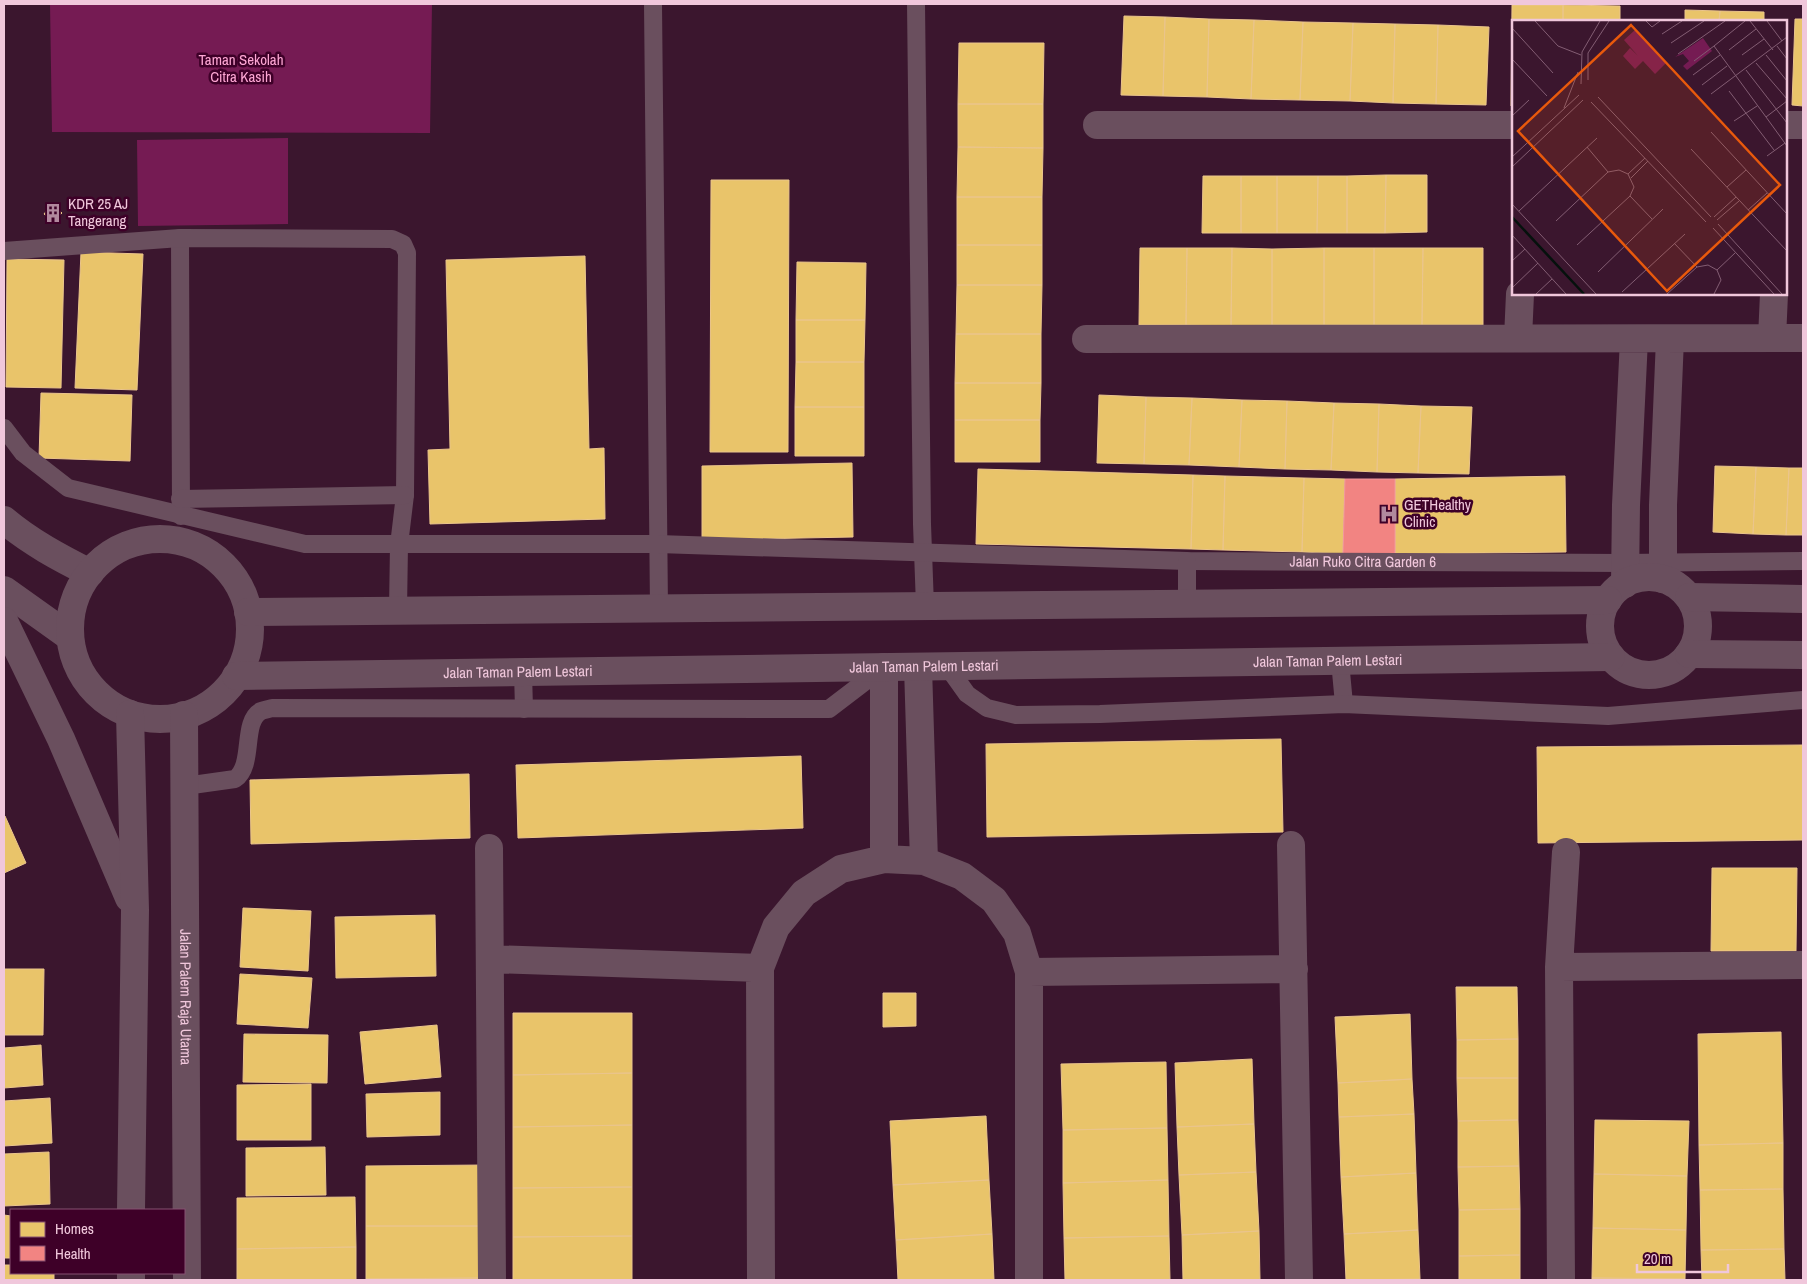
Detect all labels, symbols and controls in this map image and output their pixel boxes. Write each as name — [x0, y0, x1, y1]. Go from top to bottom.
inset map — [1512, 20, 1787, 295]
park label: Taman Sekolah Citra Kasih — [198, 49, 284, 87]
place label: KDR 25 AJ Tangerang — [68, 193, 128, 231]
building icon: KDR 25 AJ Tangerang — [42, 202, 64, 224]
place label: GETHealthy Clinic — [1404, 494, 1472, 532]
hospital icon: GETHealthy Clinic — [1378, 503, 1400, 525]
street label: Jalan Ruko Citra Garden 6 — [1290, 550, 1436, 572]
street label: Jalan Taman Palem Lestari — [1253, 649, 1403, 672]
street label: Jalan Taman Palem Lestari — [849, 654, 999, 678]
street label: Jalan Taman Palem Lestari — [443, 660, 593, 683]
street label: Jalan Palem Raja Utama — [175, 929, 197, 1065]
legend — [10, 1209, 185, 1274]
text: Homes — [55, 1218, 94, 1239]
scale bar — [1637, 1242, 1728, 1274]
text: Health — [55, 1243, 91, 1264]
text: 20 m — [1644, 1248, 1671, 1269]

